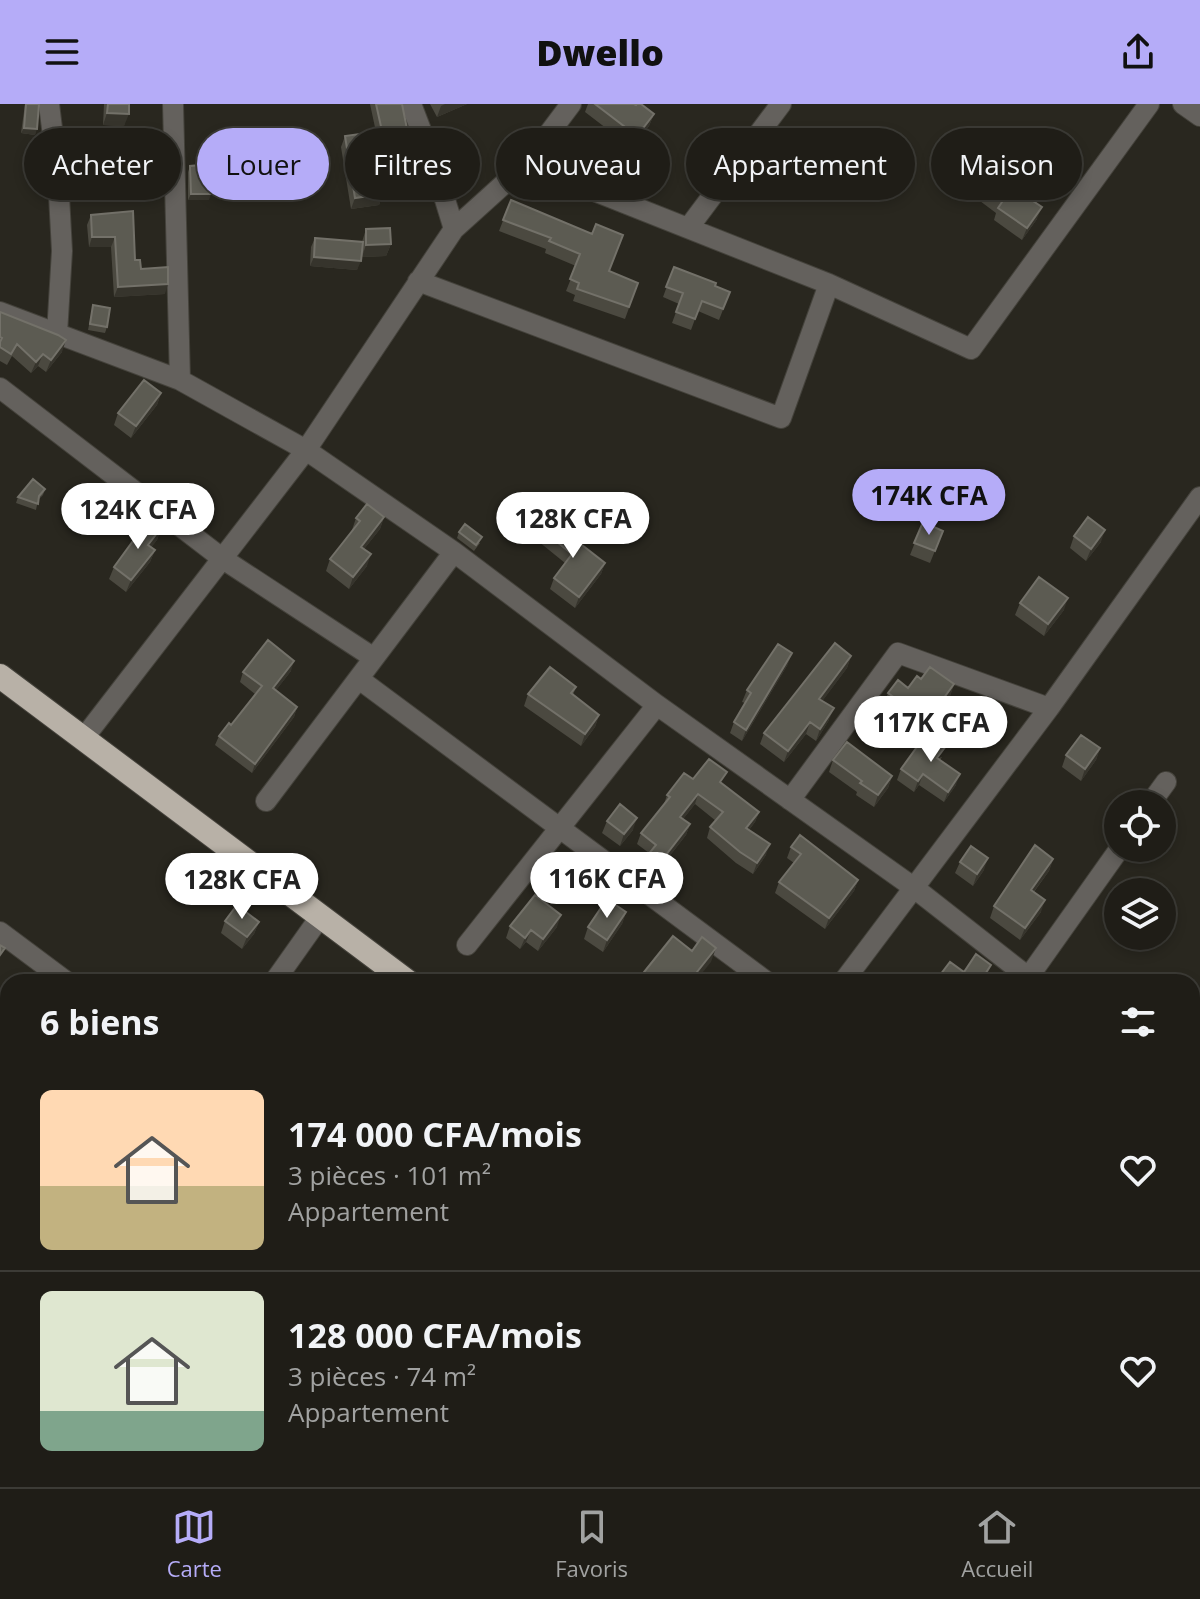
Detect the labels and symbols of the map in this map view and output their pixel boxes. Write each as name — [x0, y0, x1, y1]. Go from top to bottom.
pin: 174K CFA — [846, 469, 1012, 537]
pin: 124K CFA — [55, 483, 221, 551]
pin: 128K CFA — [490, 492, 656, 560]
pin: 117K CFA — [848, 696, 1014, 764]
pin: 116K CFA — [524, 852, 690, 920]
pin: 128K CFA — [159, 853, 325, 921]

